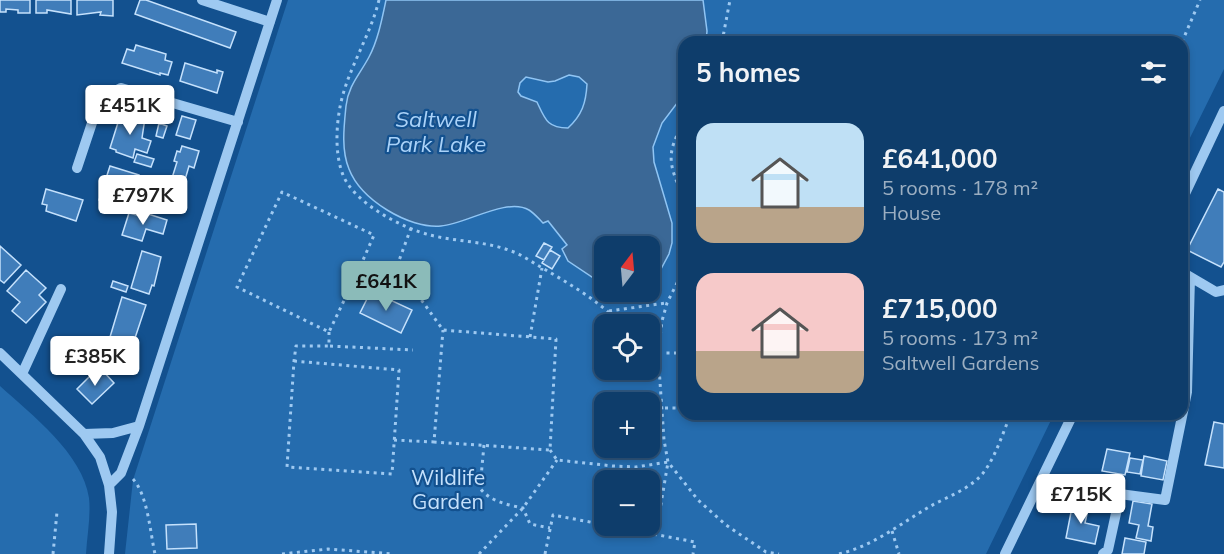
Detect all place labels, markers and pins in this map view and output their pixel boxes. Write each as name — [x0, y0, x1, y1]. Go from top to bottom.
pin: £451K — [88, 85, 172, 136]
pin: £797K — [101, 175, 185, 226]
pin: £641K — [344, 261, 428, 312]
pin: £385K — [53, 336, 137, 387]
pin: £715K — [1039, 474, 1123, 525]

